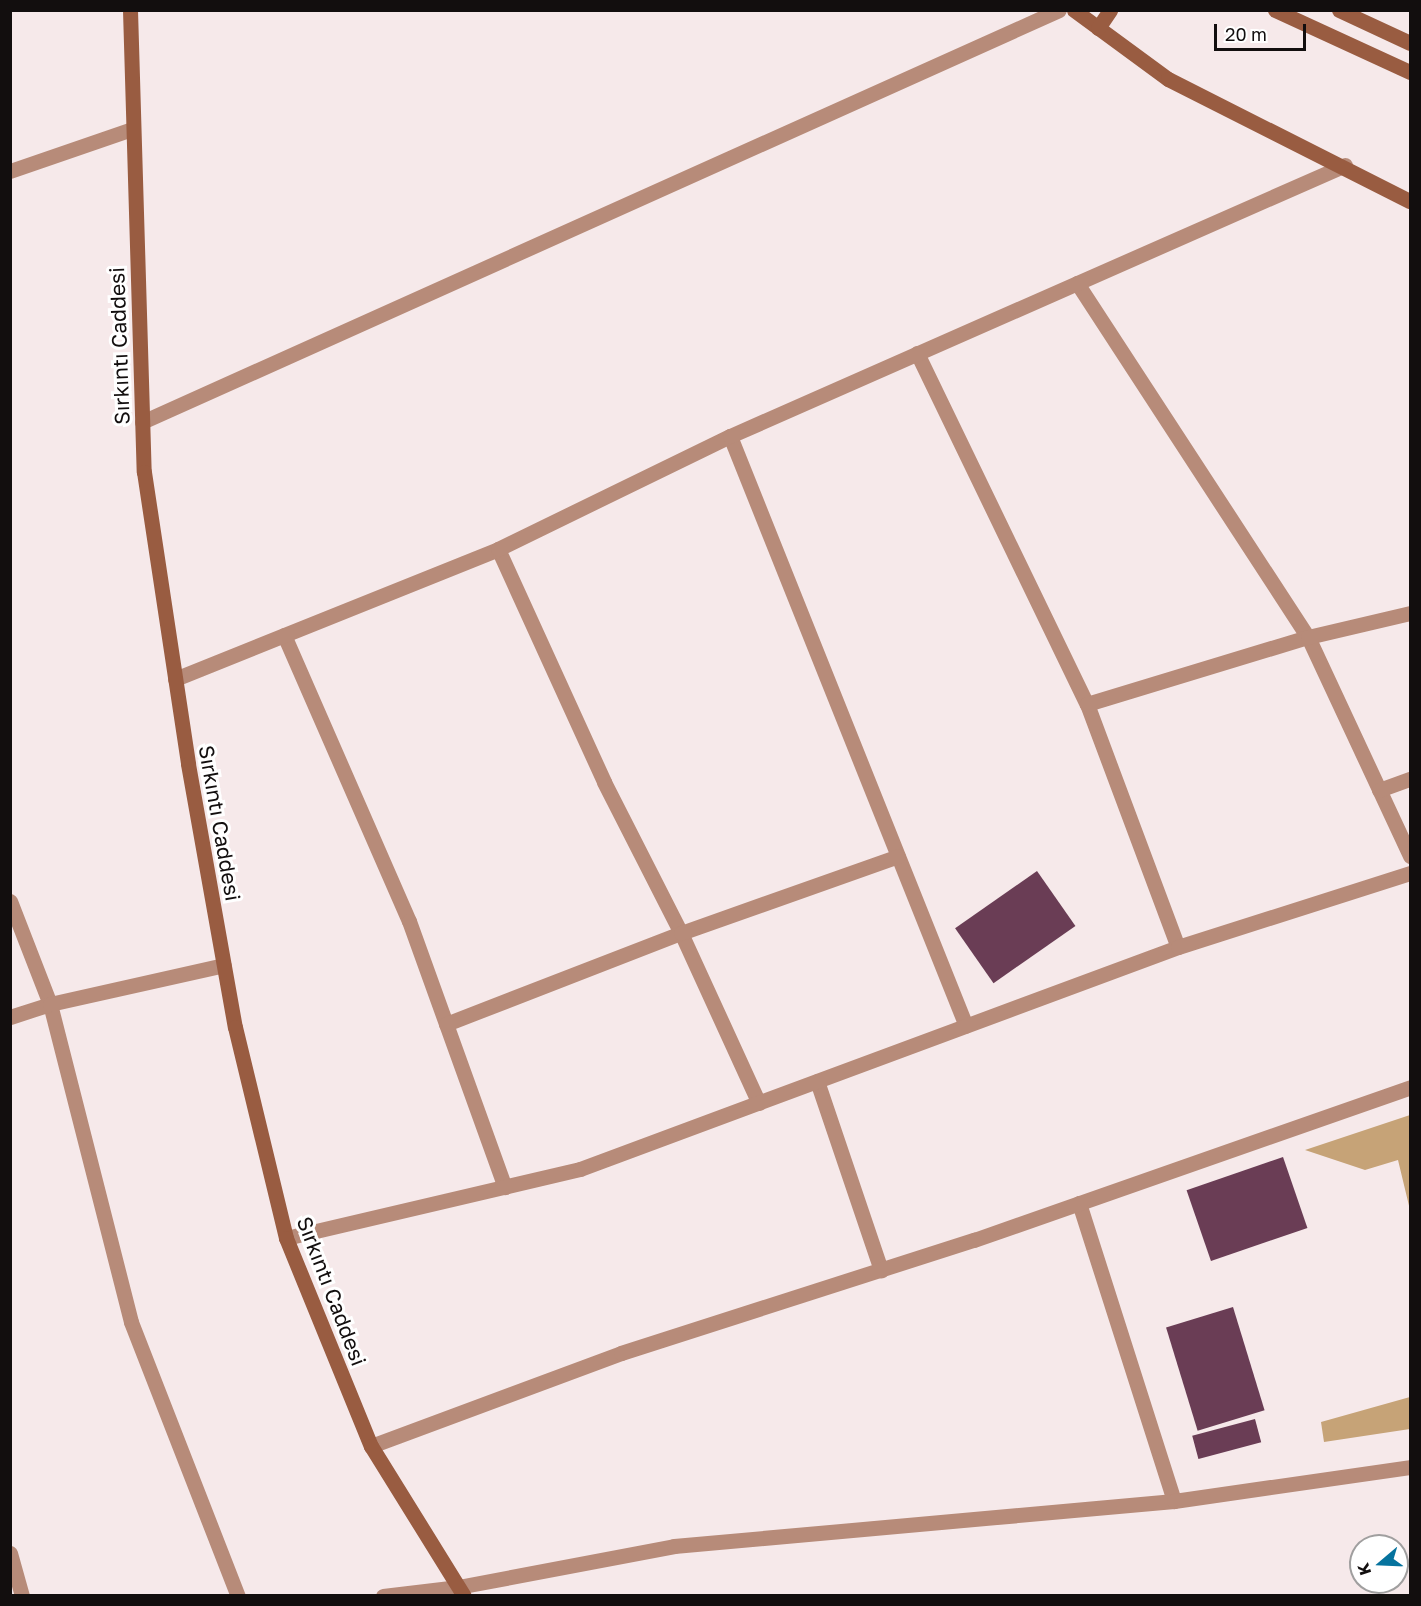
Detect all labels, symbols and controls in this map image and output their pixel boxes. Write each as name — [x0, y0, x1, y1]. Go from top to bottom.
scale bar — [1217, 12, 1308, 50]
text: 20 m — [1225, 23, 1267, 45]
street label: Sırkıntı Caddesi — [104, 267, 134, 425]
street label: Sırkıntı Caddesi — [194, 743, 246, 903]
street label: Sırkıntı Caddesi — [292, 1213, 372, 1369]
north arrow — [1349, 1534, 1409, 1594]
text: K — [1353, 1560, 1375, 1578]

